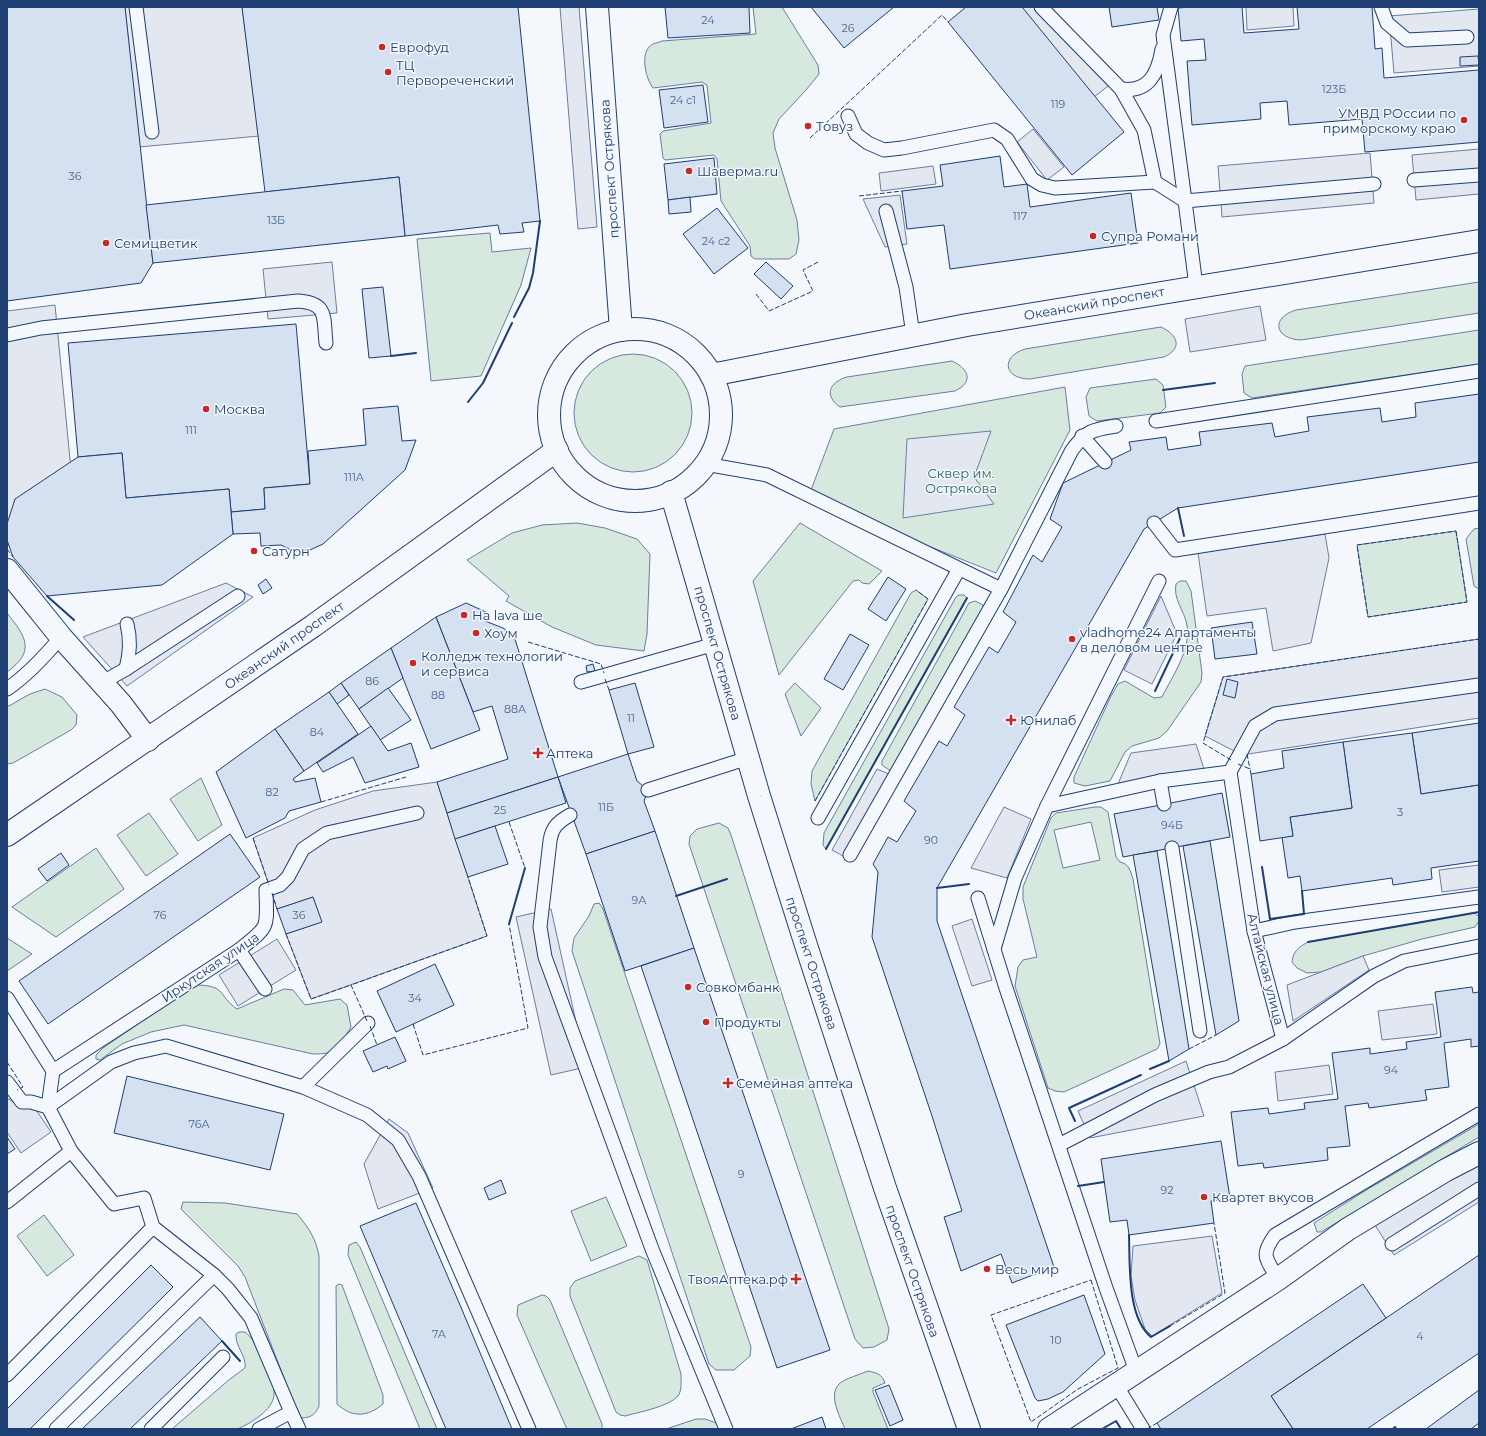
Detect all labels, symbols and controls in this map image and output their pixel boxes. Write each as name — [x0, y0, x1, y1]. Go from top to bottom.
house number: 24 — [701, 13, 715, 27]
house number: 26 — [842, 21, 855, 35]
place label: Еврофуд — [390, 39, 449, 55]
marker: Еврофуд — [377, 42, 387, 52]
place label: ТЦ Первореченский — [396, 57, 514, 88]
marker: ТЦ Первореченский — [383, 67, 393, 77]
house number: 123Б — [1322, 82, 1346, 96]
house number: 24 с1 — [670, 93, 696, 107]
house number: 119 — [1051, 97, 1066, 111]
street label: проспект Острякова — [596, 99, 622, 239]
place label: УМВД РОссии по приморскому краю — [1323, 105, 1456, 136]
marker: УМВД РОссии по приморскому краю — [1459, 115, 1469, 125]
place label: Товуз — [816, 118, 853, 134]
marker: Товуз — [803, 121, 813, 131]
place label: Шаверма.ru — [697, 163, 778, 179]
marker: Шаверма.ru — [684, 166, 694, 176]
house number: 36 — [69, 169, 82, 183]
house number: 117 — [1013, 209, 1027, 223]
house number: 13Б — [267, 213, 285, 227]
place label: Супра Романи — [1101, 228, 1199, 244]
marker: Супра Романи — [1088, 231, 1098, 241]
house number: 24 с2 — [702, 234, 730, 248]
place label: Семицветик — [114, 235, 198, 251]
marker: Семицветик — [101, 238, 111, 248]
street label: Океанский проспект — [1023, 283, 1166, 323]
place label: Москва — [214, 401, 265, 417]
marker: Москва — [201, 404, 211, 414]
house number: 111 — [185, 423, 197, 437]
park label: Сквер им. Острякова — [925, 465, 997, 496]
house number: 111А — [344, 470, 365, 484]
place label: Сатурн — [262, 543, 310, 559]
marker: Сатурн — [249, 546, 259, 556]
street label: проспект Острякова — [691, 584, 745, 722]
street label: Океанский проспект — [221, 597, 348, 692]
place label: На lava ше — [472, 607, 543, 623]
marker: На lava ше — [459, 610, 469, 620]
place label: vladhome24 Апартаменты в деловом центре — [1080, 624, 1256, 655]
place label: Хоум — [484, 625, 518, 641]
marker: Хоум — [471, 628, 481, 638]
marker: vladhome24 Апартаменты в деловом центре — [1067, 634, 1077, 644]
place label: Колледж технологии и сервиса — [421, 648, 563, 679]
marker: Колледж технологии и сервиса — [408, 658, 418, 668]
house number: 86 — [365, 674, 379, 688]
house number: 88 — [431, 688, 445, 702]
house number: 88А — [504, 702, 527, 716]
house number: 11 — [627, 711, 635, 725]
place label: Юнилаб — [1020, 712, 1076, 728]
marker: Юнилаб — [1005, 714, 1017, 726]
house number: 84 — [310, 725, 325, 739]
place label: Аптека — [546, 745, 593, 761]
marker: Аптека — [533, 748, 543, 758]
house number: 82 — [265, 785, 279, 799]
house number: 11Б — [598, 800, 614, 814]
house number: 25 — [494, 803, 506, 817]
house number: 3 — [1397, 805, 1403, 819]
house number: 94Б — [1161, 818, 1183, 832]
house number: 90 — [924, 833, 938, 847]
house number: 9А — [632, 893, 647, 907]
street label: проспект Острякова — [783, 894, 841, 1032]
house number: 76 — [154, 908, 167, 922]
house number: 36 — [293, 908, 306, 922]
street label: Алтайская улица — [1244, 911, 1288, 1027]
street label: Иркутская улица — [158, 928, 262, 1006]
place label: Совкомбанк — [696, 979, 780, 995]
marker: Совкомбанк — [683, 982, 693, 992]
house number: 34 — [408, 991, 422, 1005]
place label: Продукты — [714, 1014, 781, 1030]
marker: Продукты — [701, 1017, 711, 1027]
house number: 94 — [1384, 1063, 1399, 1077]
place label: Семейная аптека — [736, 1075, 853, 1091]
marker: Семейная аптека — [723, 1078, 733, 1088]
house number: 76А — [188, 1117, 210, 1131]
house number: 9 — [738, 1167, 745, 1181]
house number: 92 — [1161, 1183, 1173, 1197]
place label: Квартет вкусов — [1212, 1189, 1314, 1205]
marker: Квартет вкусов — [1199, 1192, 1209, 1202]
street label: проспект Острякова — [883, 1203, 943, 1339]
place label: Весь мир — [995, 1261, 1059, 1277]
marker: Весь мир — [982, 1264, 992, 1274]
place label: ТвояАптека.рф — [688, 1271, 788, 1287]
marker: ТвояАптека.рф — [791, 1274, 801, 1284]
house number: 7А — [432, 1327, 447, 1341]
house number: 4 — [1416, 1329, 1424, 1343]
house number: 10 — [1050, 1333, 1062, 1347]

